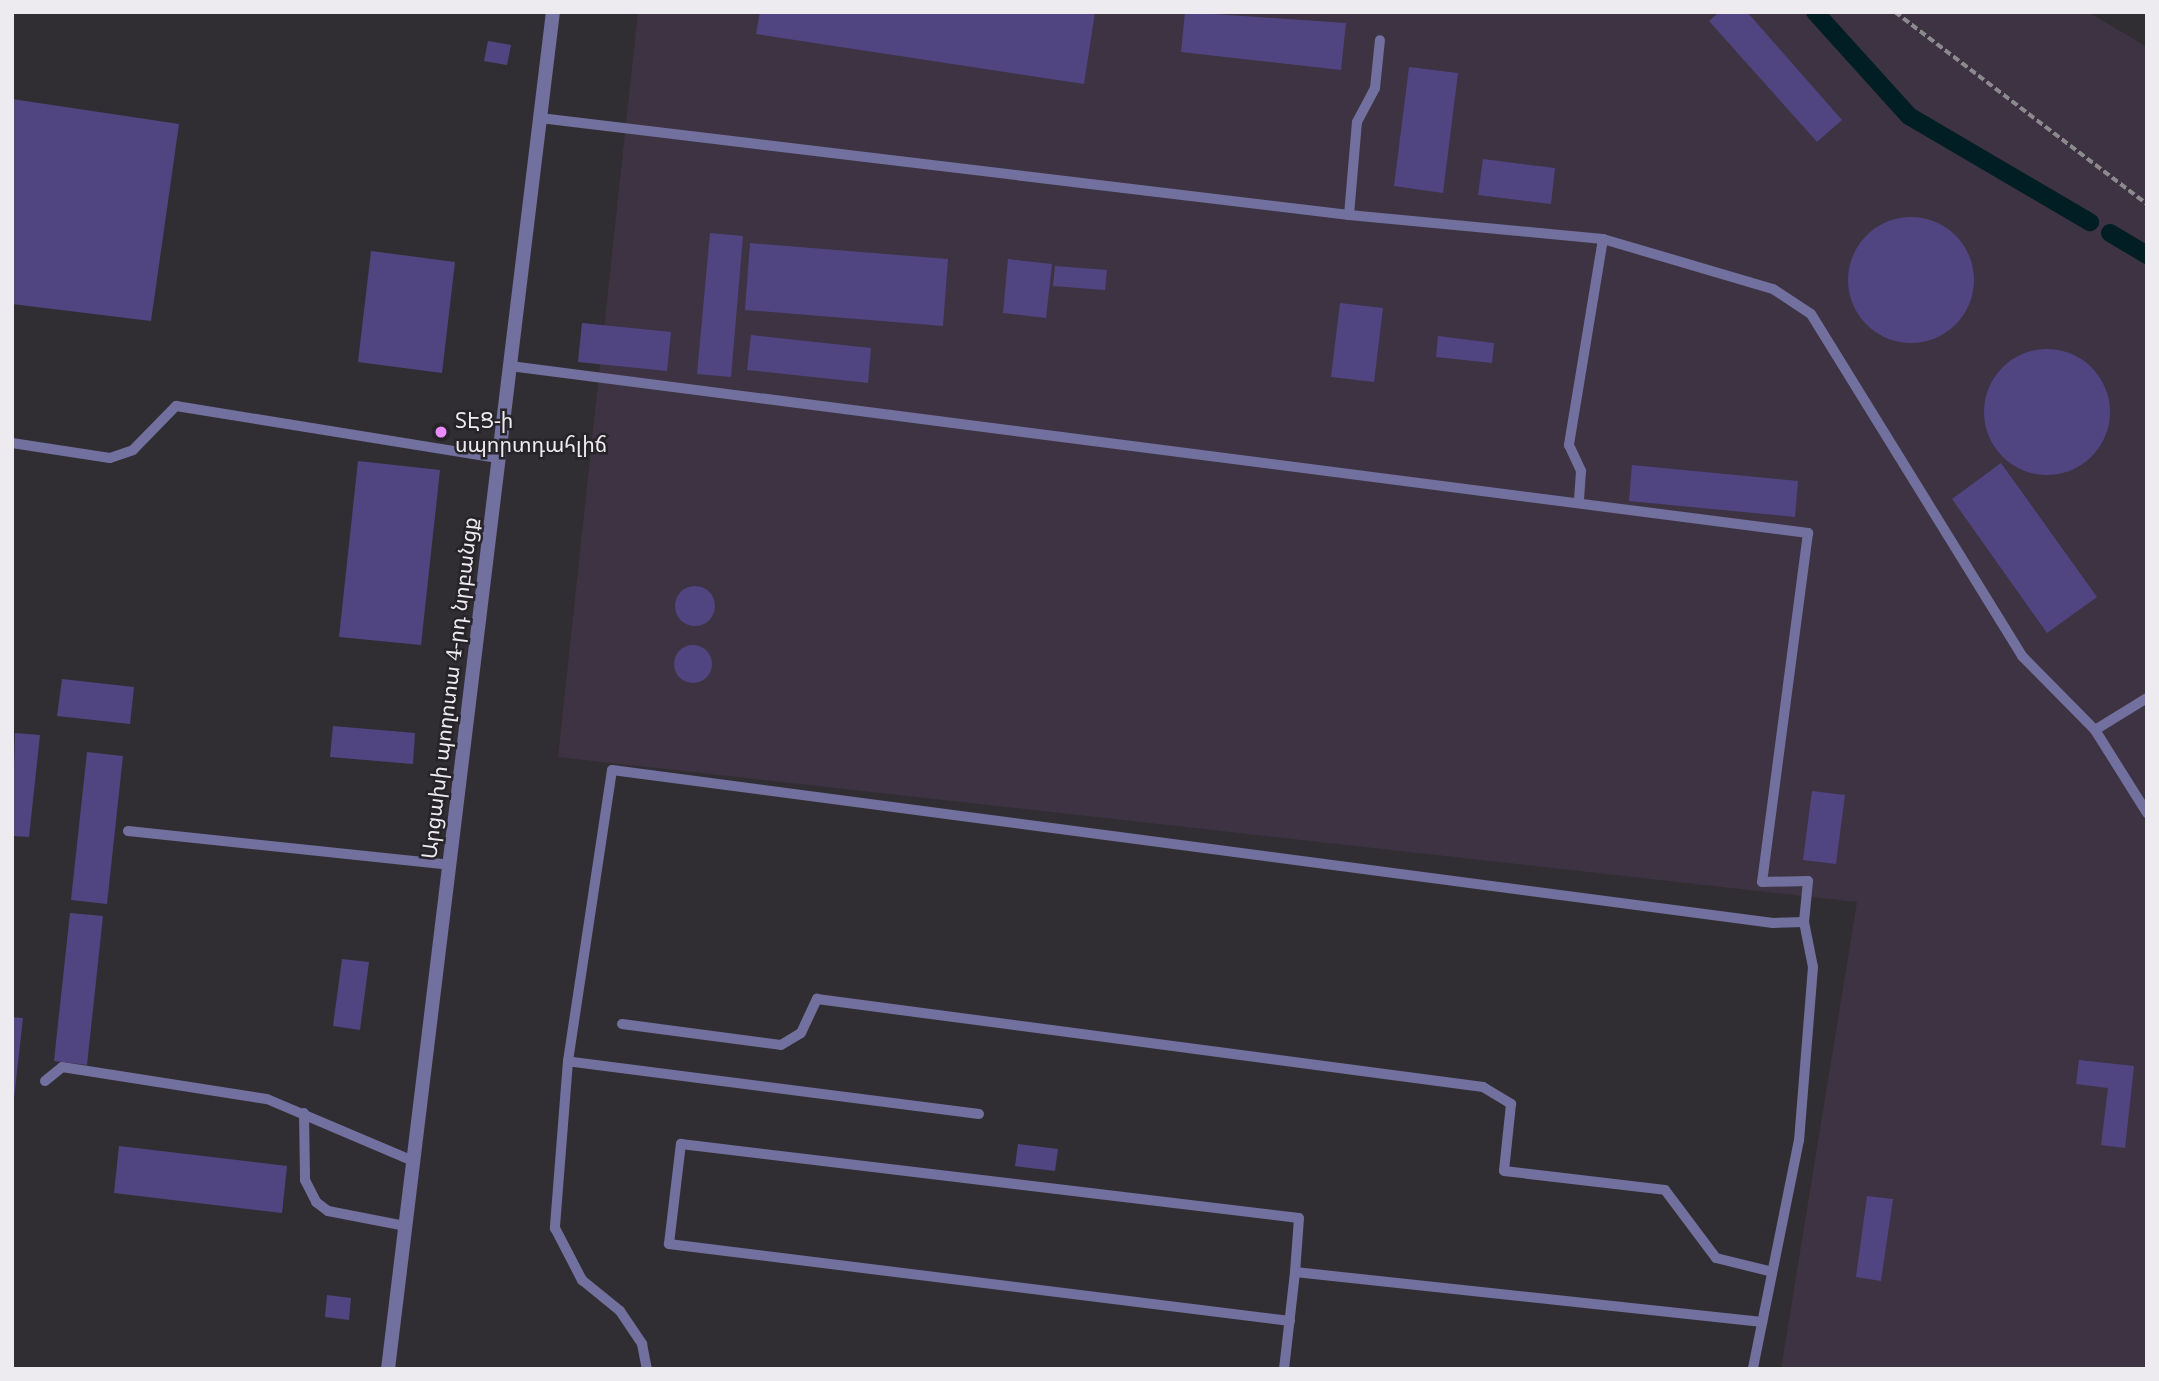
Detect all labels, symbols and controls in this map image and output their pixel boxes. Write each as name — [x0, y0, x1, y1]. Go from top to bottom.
place label: ՏԷՑ-ի սպորտդահլիճ — [455, 407, 607, 457]
marker: ՏԷՑ-ի սպորտդահլիճ — [433, 424, 449, 440]
street label: Արցախի պողոտա 4-րդ նրբանցք — [416, 516, 482, 860]

